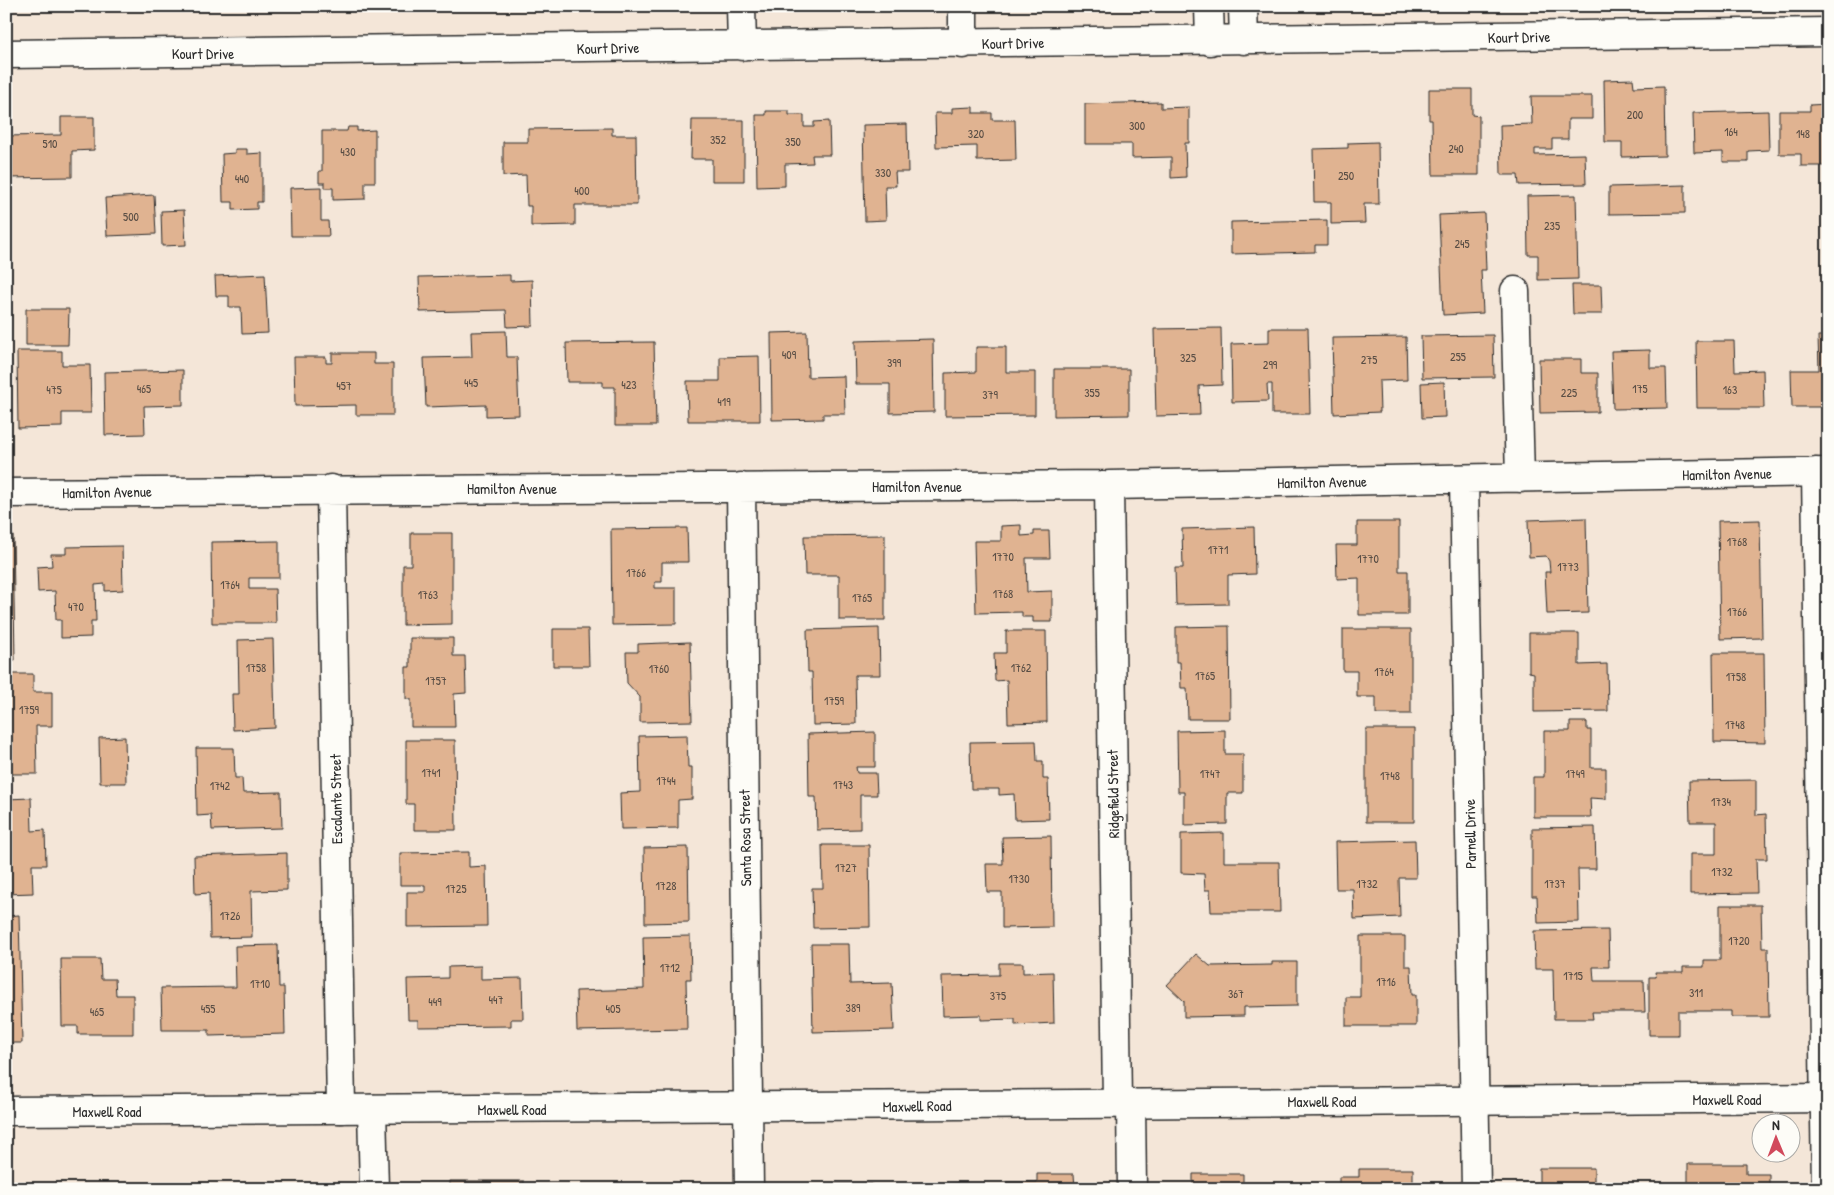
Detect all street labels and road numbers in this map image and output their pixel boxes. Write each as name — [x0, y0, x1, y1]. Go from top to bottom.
street label: Kourt Drive — [1488, 26, 1550, 48]
street label: Kourt Drive — [982, 32, 1044, 54]
street label: Kourt Drive — [577, 37, 639, 59]
street label: Kourt Drive — [172, 43, 234, 64]
street label: Hamilton Avenue — [1682, 463, 1772, 485]
street label: Hamilton Avenue — [1277, 471, 1367, 493]
street label: Hamilton Avenue — [872, 476, 962, 497]
street label: Hamilton Avenue — [467, 478, 557, 499]
street label: Hamilton Avenue — [62, 481, 152, 503]
street label: Ridgefield Street — [1102, 749, 1124, 839]
street label: Escalante Street — [325, 753, 347, 844]
street label: Santa Rosa Street — [734, 789, 756, 887]
street label: Parnell Drive — [1459, 799, 1481, 869]
street label: Maxwell Road — [1693, 1089, 1762, 1110]
street label: Maxwell Road — [1288, 1091, 1357, 1112]
street label: Maxwell Road — [882, 1095, 952, 1117]
street label: Maxwell Road — [478, 1099, 547, 1120]
street label: Maxwell Road — [73, 1101, 142, 1122]

